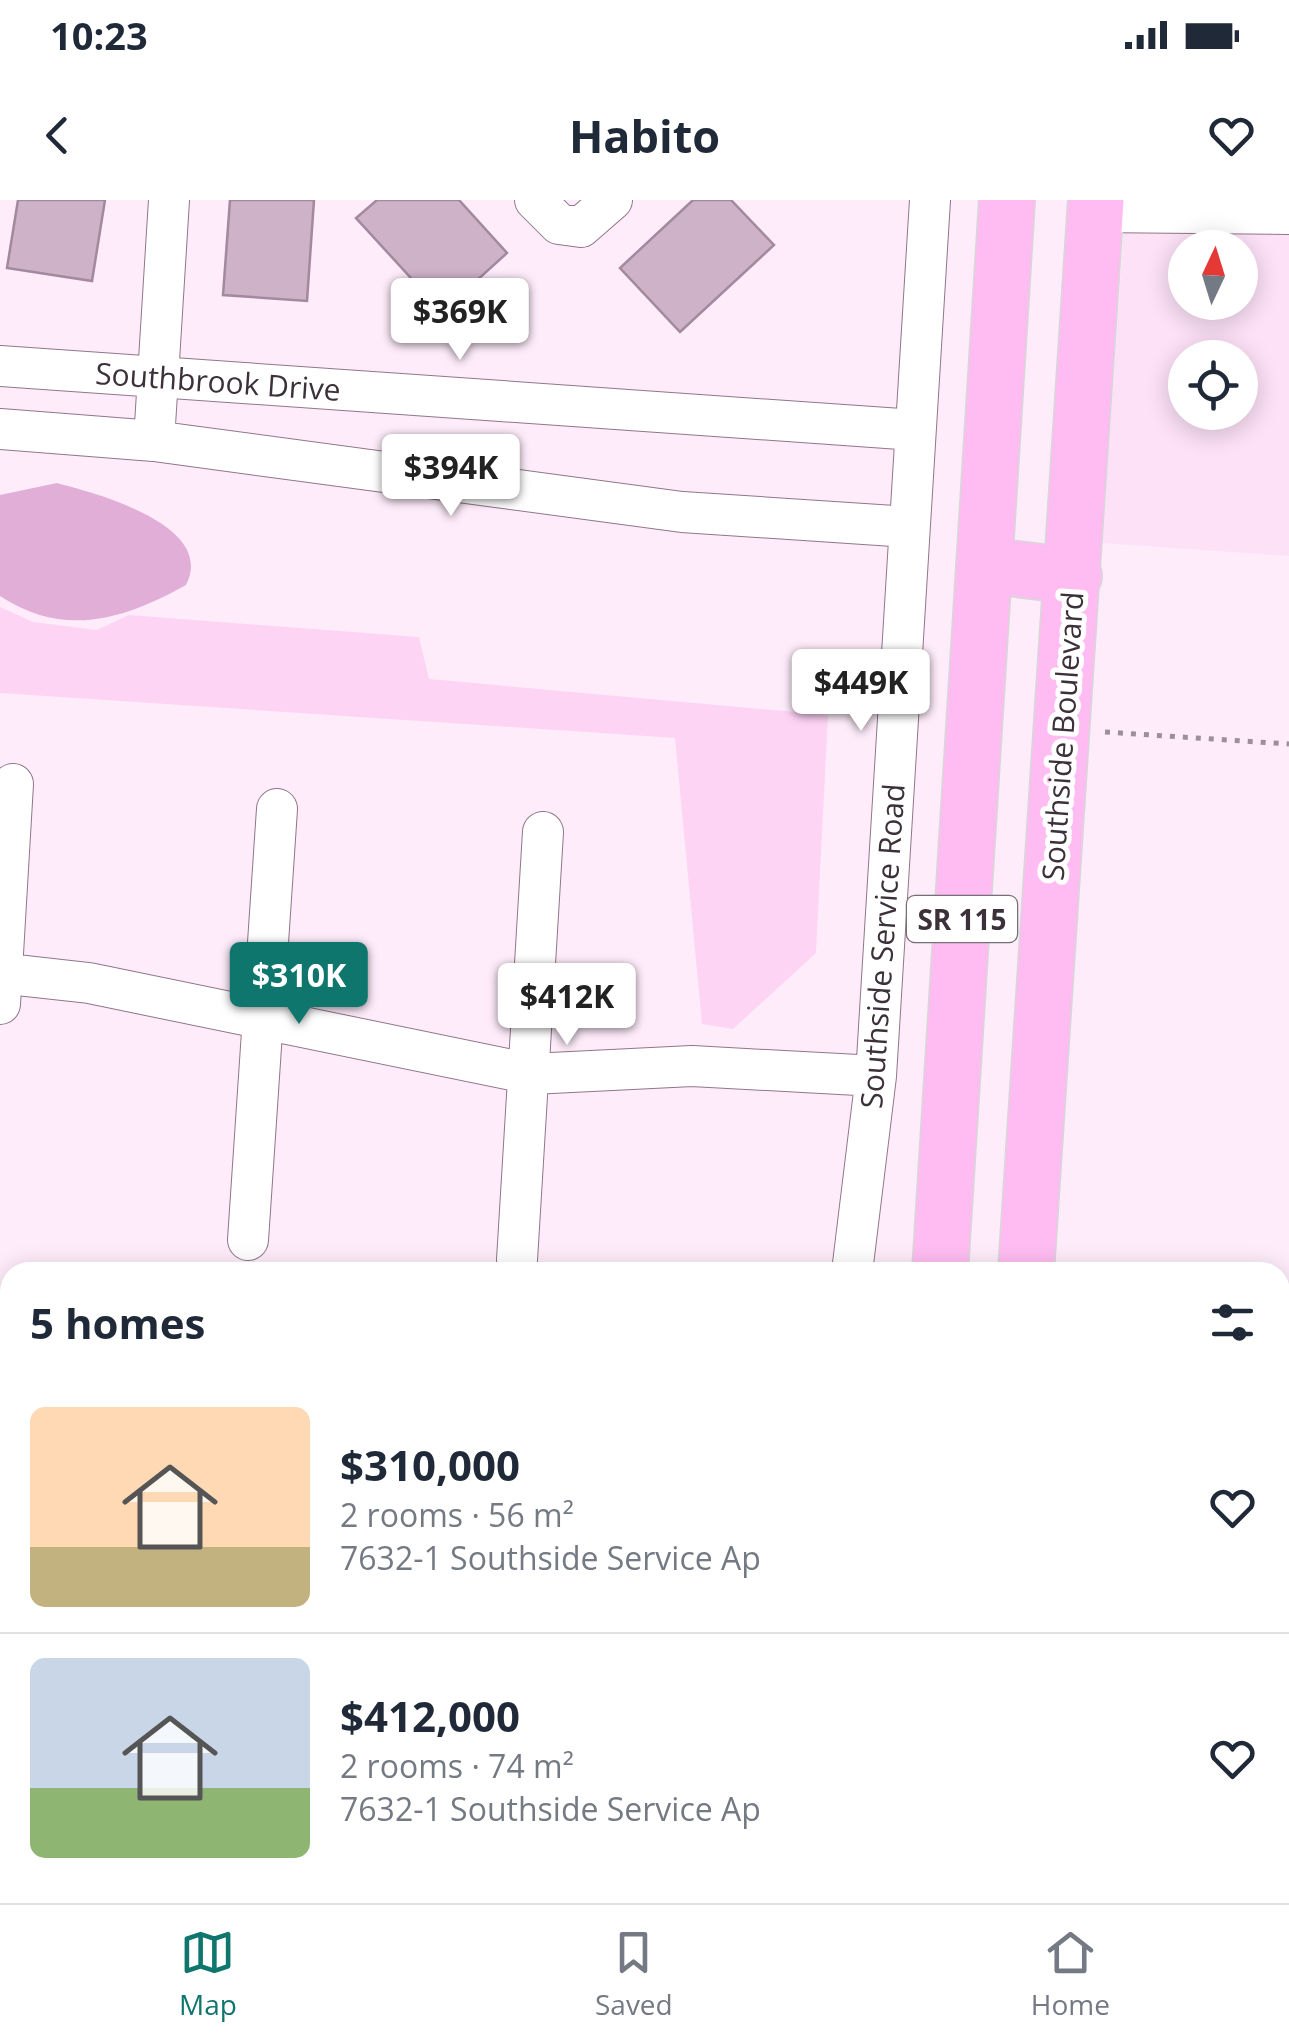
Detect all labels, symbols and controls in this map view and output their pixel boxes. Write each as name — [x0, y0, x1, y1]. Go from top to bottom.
text: 10:23 — [50, 9, 148, 61]
text: Habito — [569, 105, 720, 166]
icon: back — [30, 108, 85, 163]
icon: heart — [1204, 108, 1259, 163]
north arrow — [1168, 230, 1258, 320]
map controls — [1168, 230, 1258, 430]
pin: $369K — [390, 278, 530, 363]
text: $369K — [413, 289, 507, 332]
button: locate — [1168, 340, 1258, 430]
street label: Southbrook Drive — [94, 352, 342, 410]
pin: $394K — [381, 434, 521, 519]
text: $394K — [404, 445, 498, 488]
street label: Southside Boulevard — [1031, 590, 1093, 882]
pin: $449K — [791, 649, 931, 734]
text: $449K — [814, 660, 908, 703]
street label: Southside Service Road — [850, 782, 914, 1110]
road number: SR 115 — [907, 896, 1017, 942]
pin: $310K — [229, 942, 369, 1027]
text: $310K — [252, 953, 346, 996]
pin: $412K — [497, 963, 637, 1048]
text: $412K — [520, 974, 614, 1017]
text: 5 homes — [30, 1294, 205, 1351]
icon: filters — [1205, 1295, 1260, 1350]
text: $310,000 — [340, 1436, 520, 1493]
icon: home — [110, 1447, 230, 1567]
icon: heart — [1205, 1480, 1260, 1535]
text: 2 rooms · 56 m² — [340, 1493, 574, 1536]
text: 7632-1 Southside Service Ap — [340, 1536, 761, 1579]
text: $412,000 — [340, 1687, 520, 1744]
icon: home — [110, 1698, 230, 1818]
icon: heart — [1205, 1731, 1260, 1786]
text: 2 rooms · 74 m² — [340, 1744, 574, 1787]
text: 7632-1 Southside Service Ap — [340, 1787, 761, 1830]
tab: Map — [179, 1925, 237, 2023]
tab: Saved — [595, 1925, 673, 2023]
tab: Home — [1031, 1925, 1110, 2023]

